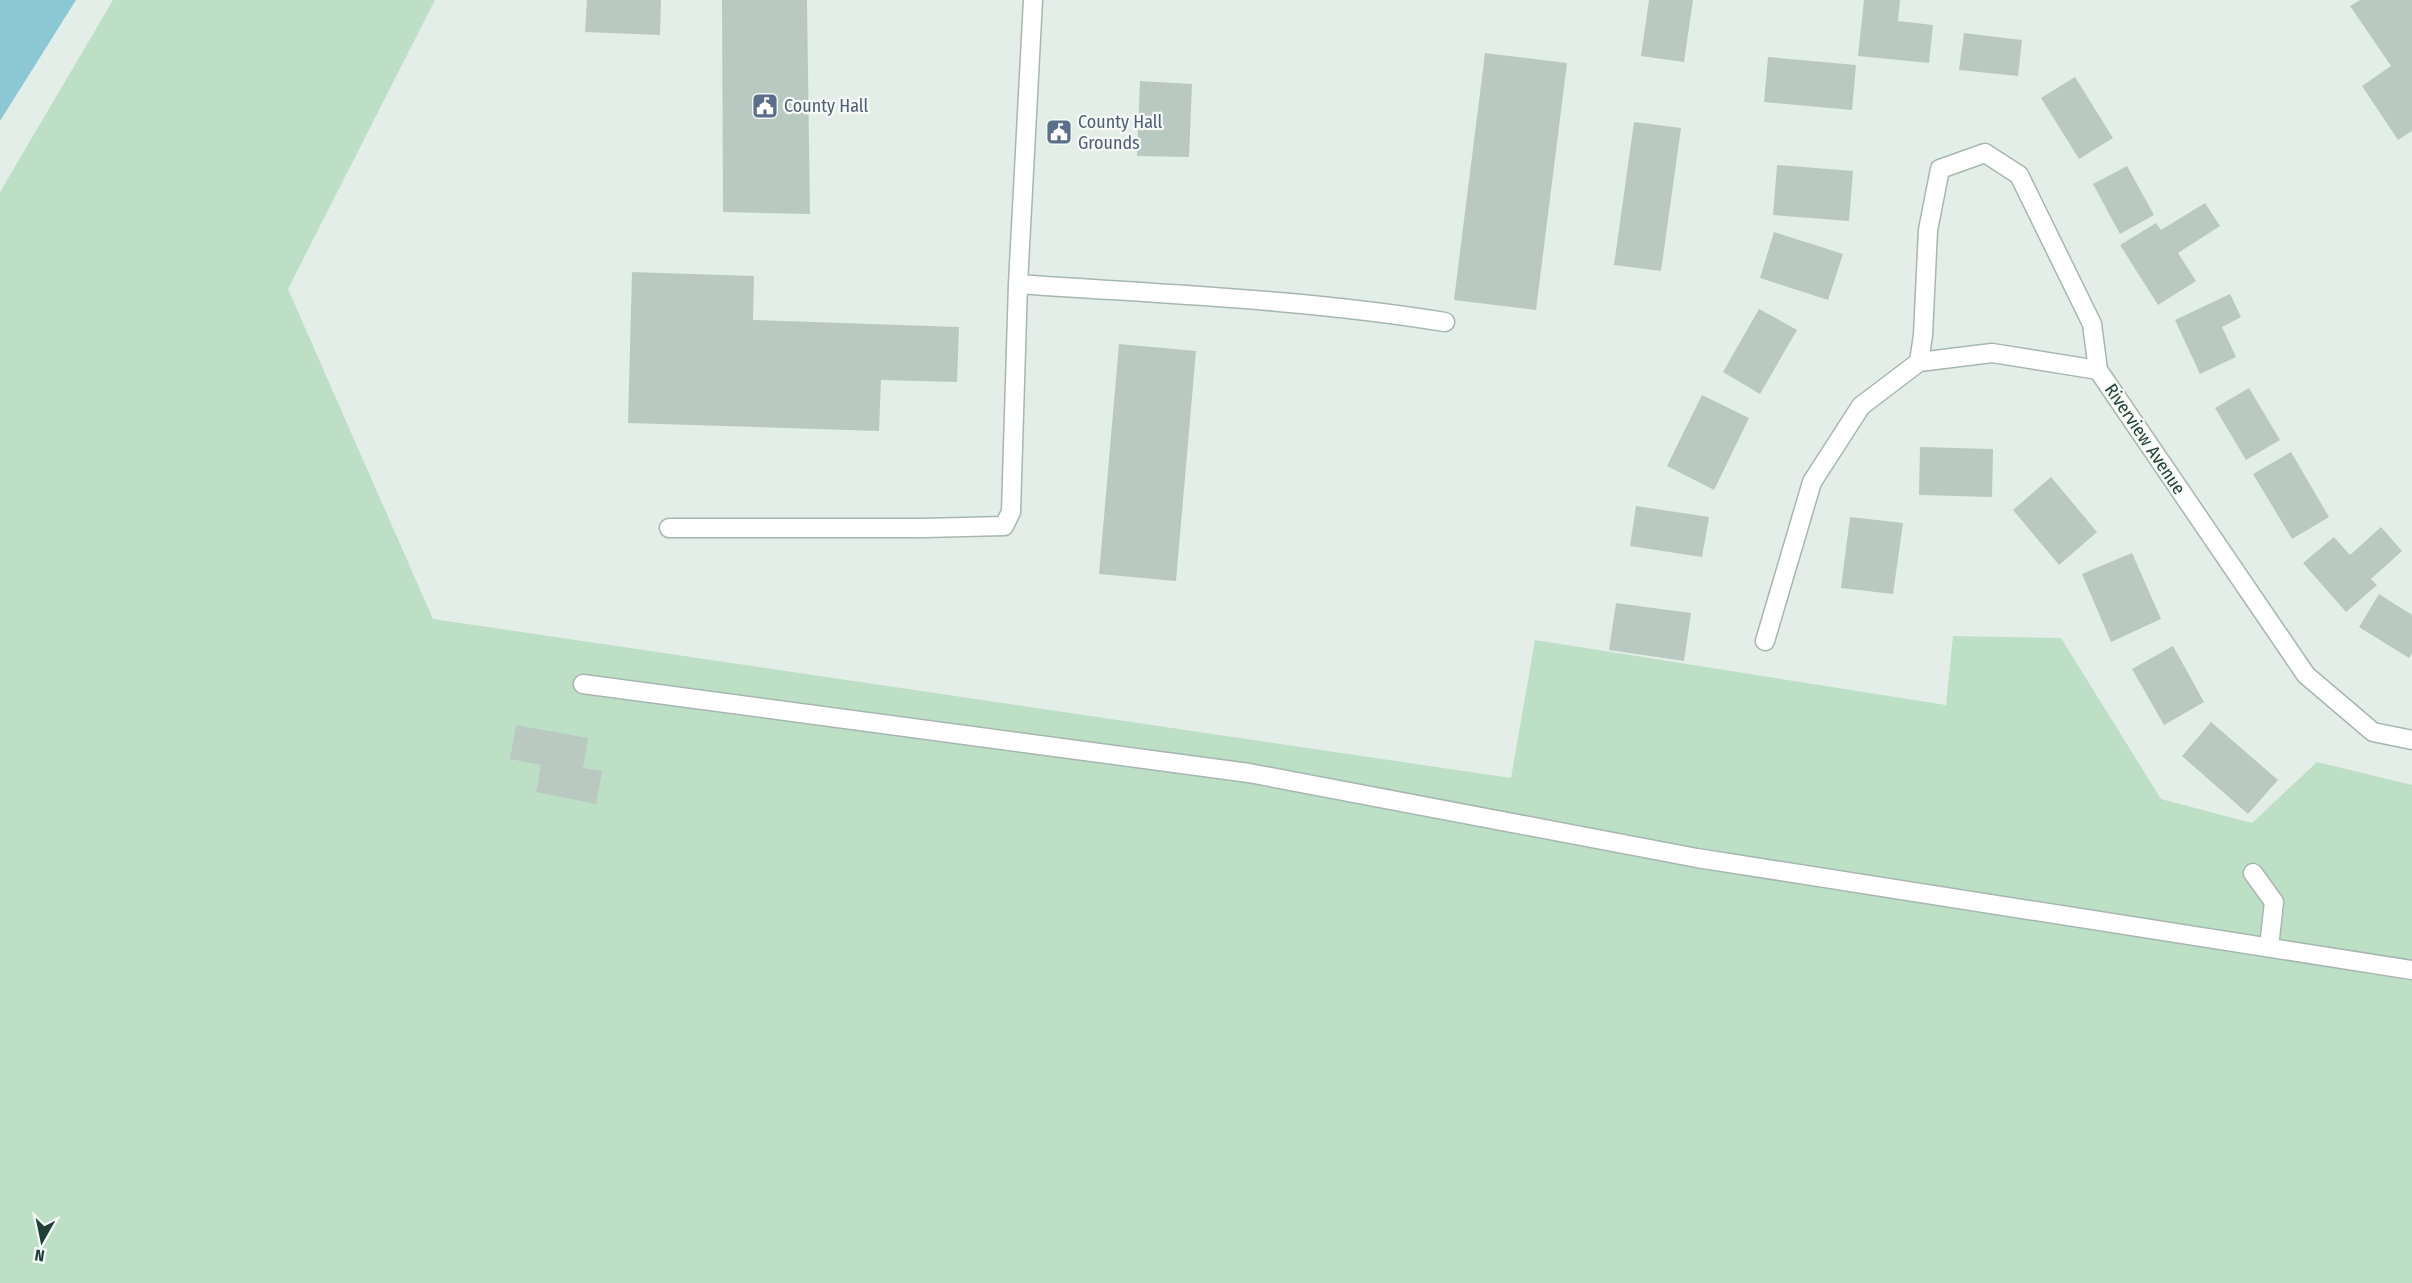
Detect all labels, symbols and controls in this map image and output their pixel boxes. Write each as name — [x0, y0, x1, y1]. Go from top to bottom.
public building icon: County Hall — [750, 91, 780, 121]
place label: County Hall — [784, 95, 869, 117]
place label: County Hall Grounds — [1078, 111, 1163, 154]
public building icon: County Hall Grounds — [1044, 117, 1074, 147]
street label: Riverview Avenue — [2100, 379, 2190, 499]
north arrow — [12, 1211, 72, 1271]
text: N — [34, 1245, 46, 1265]

